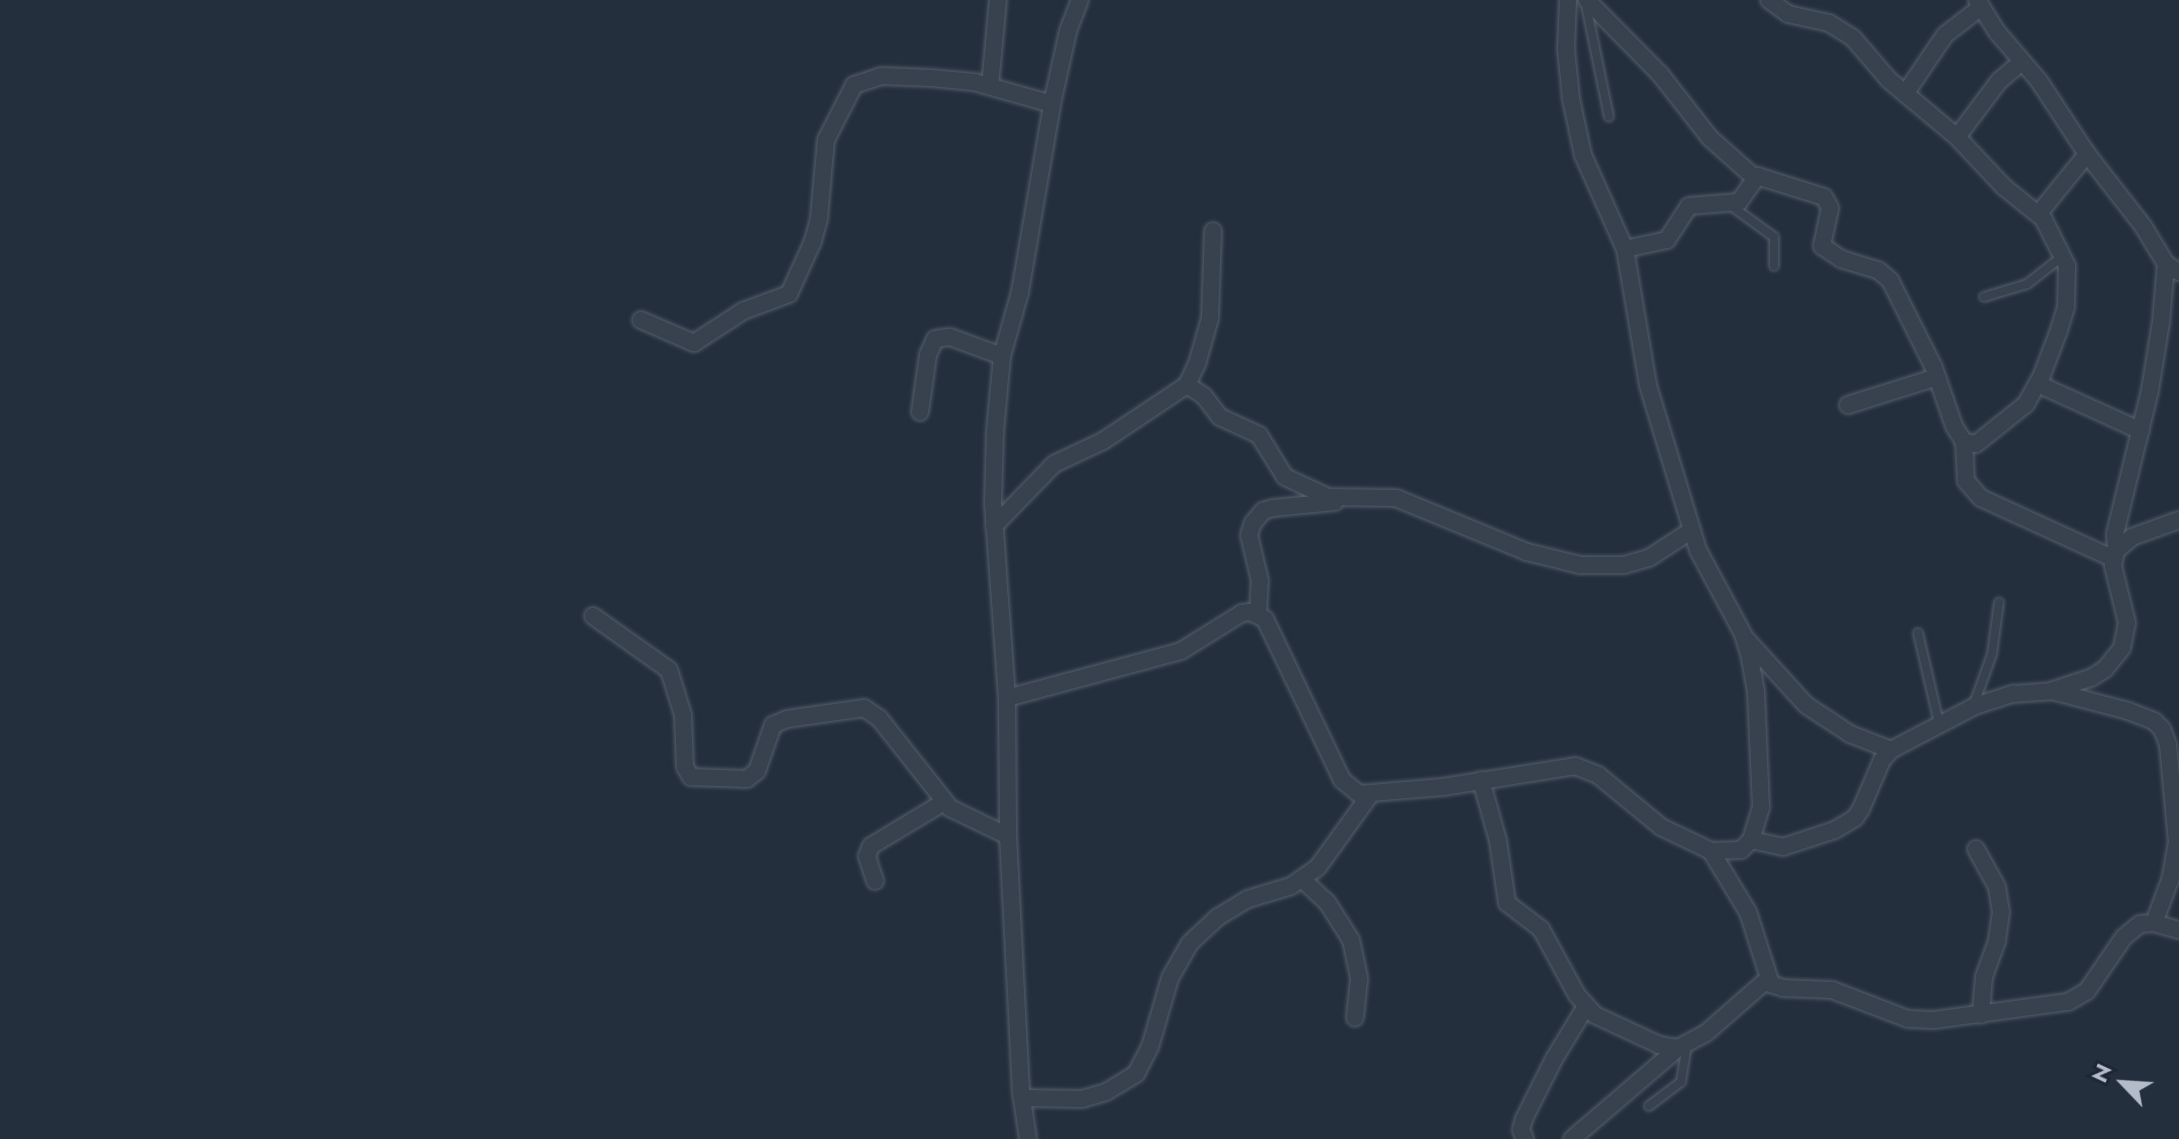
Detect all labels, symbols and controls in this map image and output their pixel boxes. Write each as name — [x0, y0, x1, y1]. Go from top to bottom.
north arrow — [2083, 1043, 2163, 1123]
text: N — [2083, 1058, 2119, 1088]

